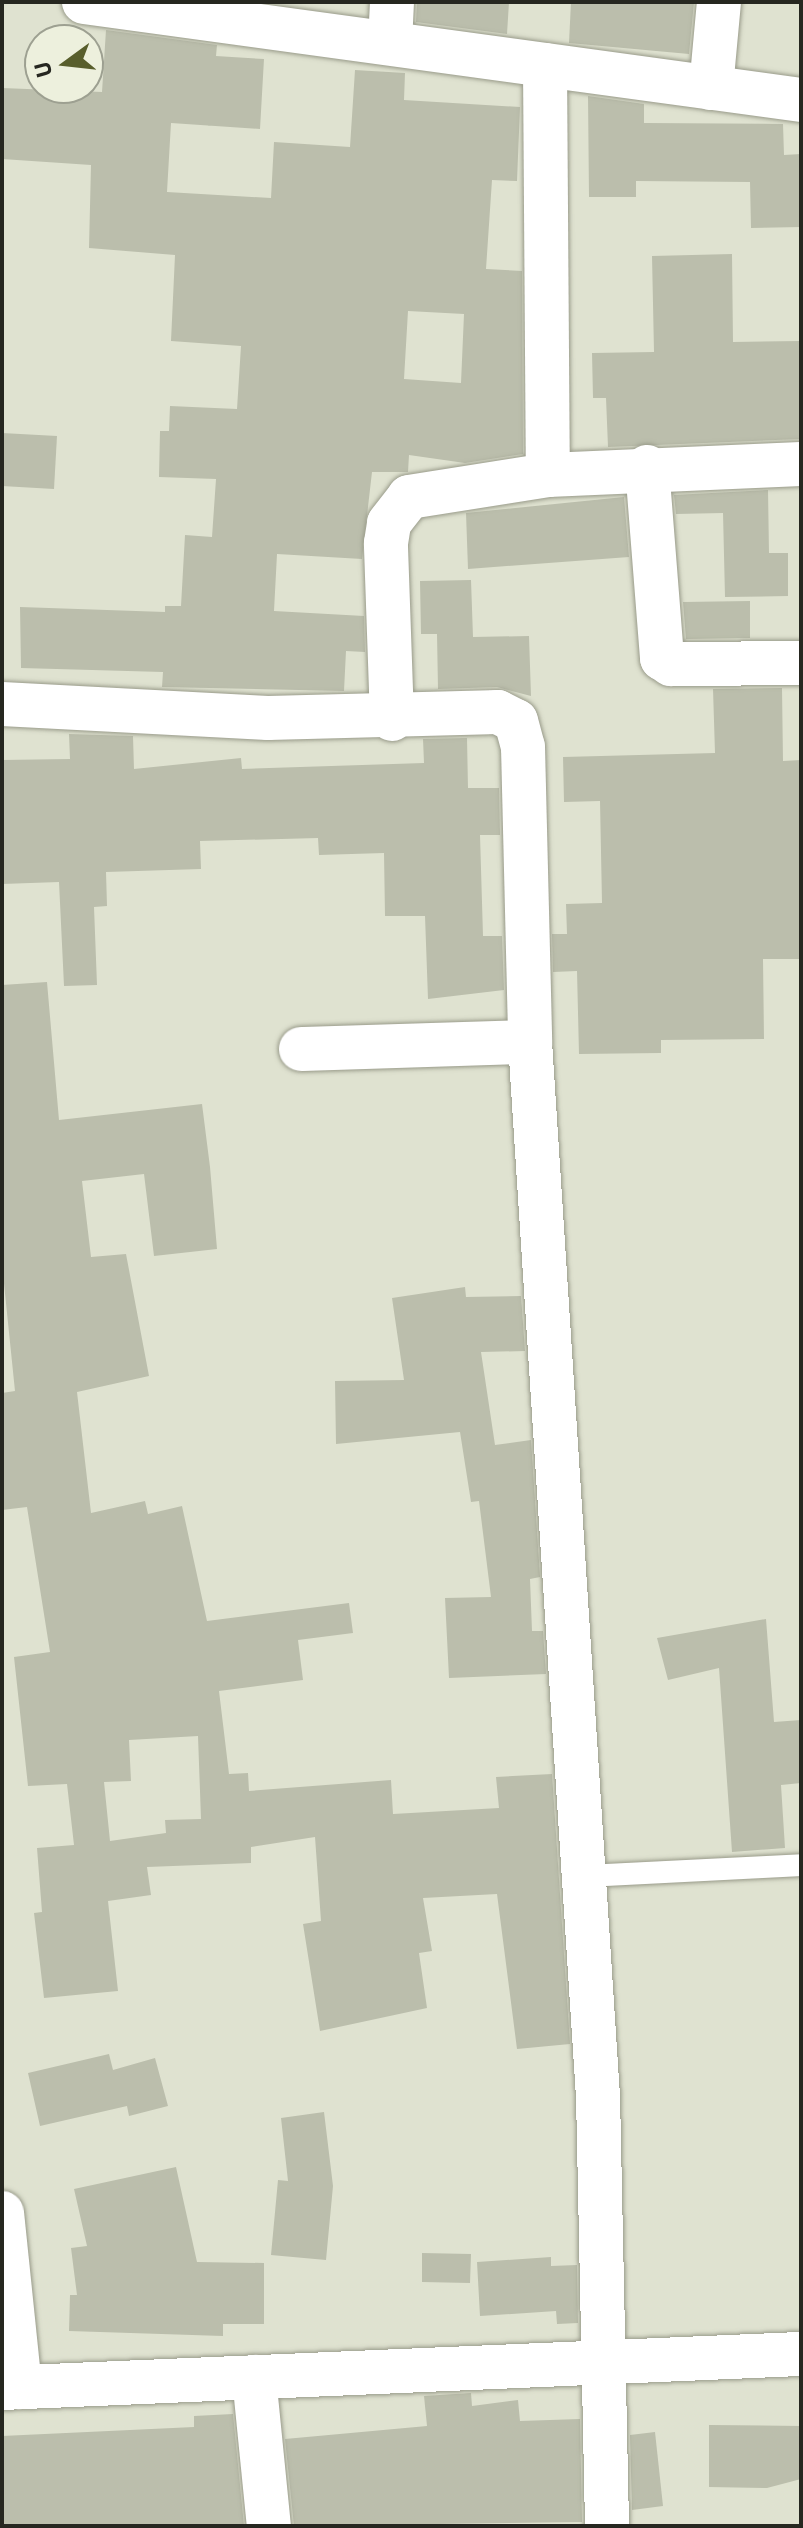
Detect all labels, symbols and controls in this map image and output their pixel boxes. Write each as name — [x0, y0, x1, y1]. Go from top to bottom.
north arrow — [24, 24, 104, 104]
text: U — [26, 59, 58, 81]

